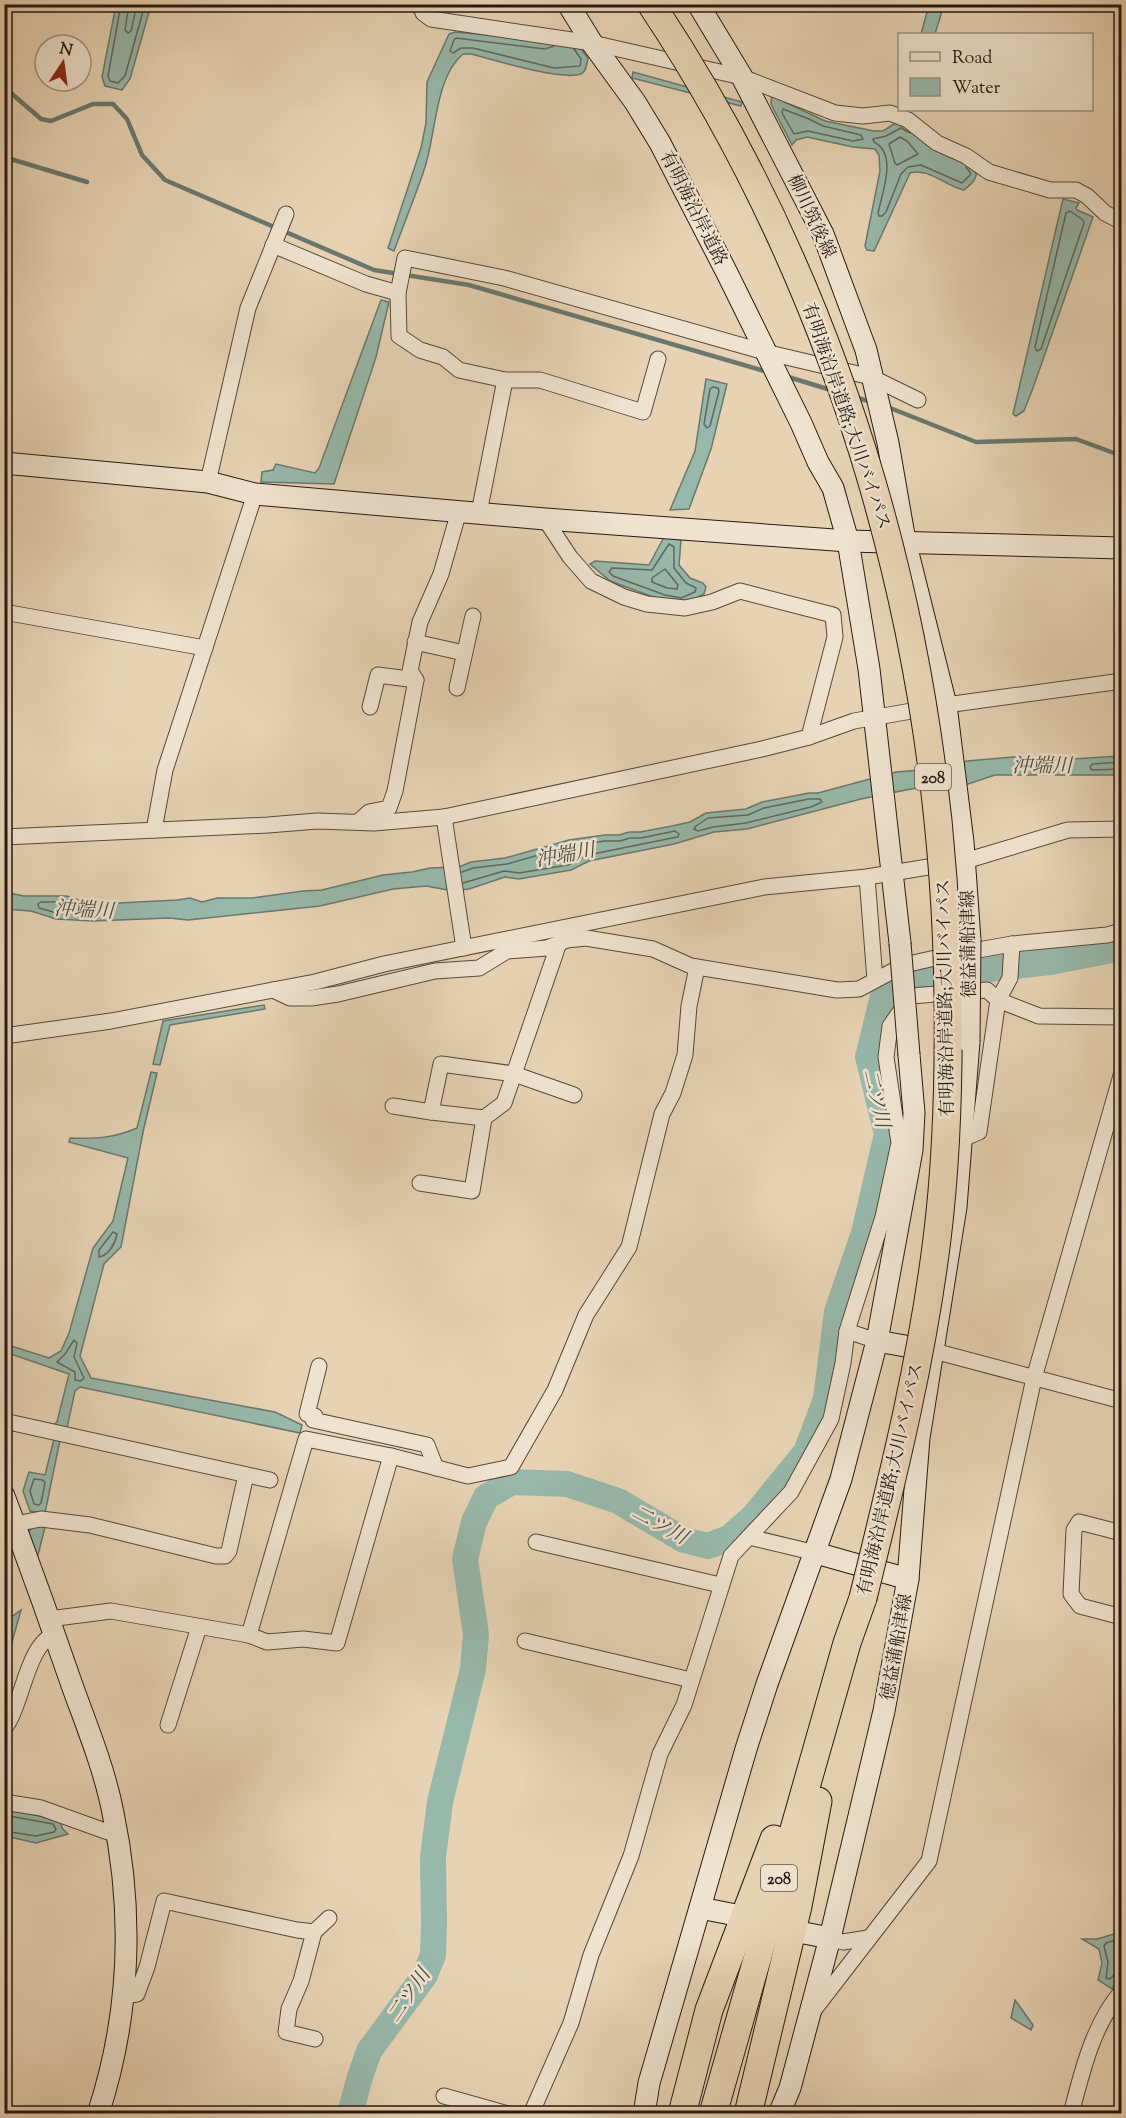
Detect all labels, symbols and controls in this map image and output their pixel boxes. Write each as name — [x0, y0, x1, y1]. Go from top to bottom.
north arrow — [33, 33, 93, 93]
legend — [898, 33, 1093, 111]
text: N — [57, 38, 75, 64]
text: Road — [952, 46, 992, 72]
text: Water — [952, 76, 1001, 102]
street label: 有明海沿岸道路 — [652, 147, 732, 271]
street label: 柳川筑後線 — [779, 171, 841, 263]
street label: 有明海沿岸道路;大川バイパス — [794, 300, 896, 534]
water label: 沖端川 — [1012, 753, 1074, 782]
road number: 208 — [915, 764, 951, 790]
water label: 沖端川 — [533, 837, 599, 876]
street label: 有明海沿岸道路;大川バイパス — [932, 879, 962, 1117]
street label: 徳益蒲船津線 — [956, 890, 984, 998]
water label: 沖端川 — [53, 895, 117, 928]
water label: 二ツ川 — [854, 1066, 896, 1133]
street label: 有明海沿岸道路;大川バイパス — [852, 1360, 931, 1598]
water label: 二ツ川 — [626, 1499, 694, 1554]
street label: 徳益蒲船津線 — [876, 1592, 920, 1703]
road number: 208 — [761, 1865, 797, 1891]
water label: 二ツ川 — [381, 1962, 440, 2029]

